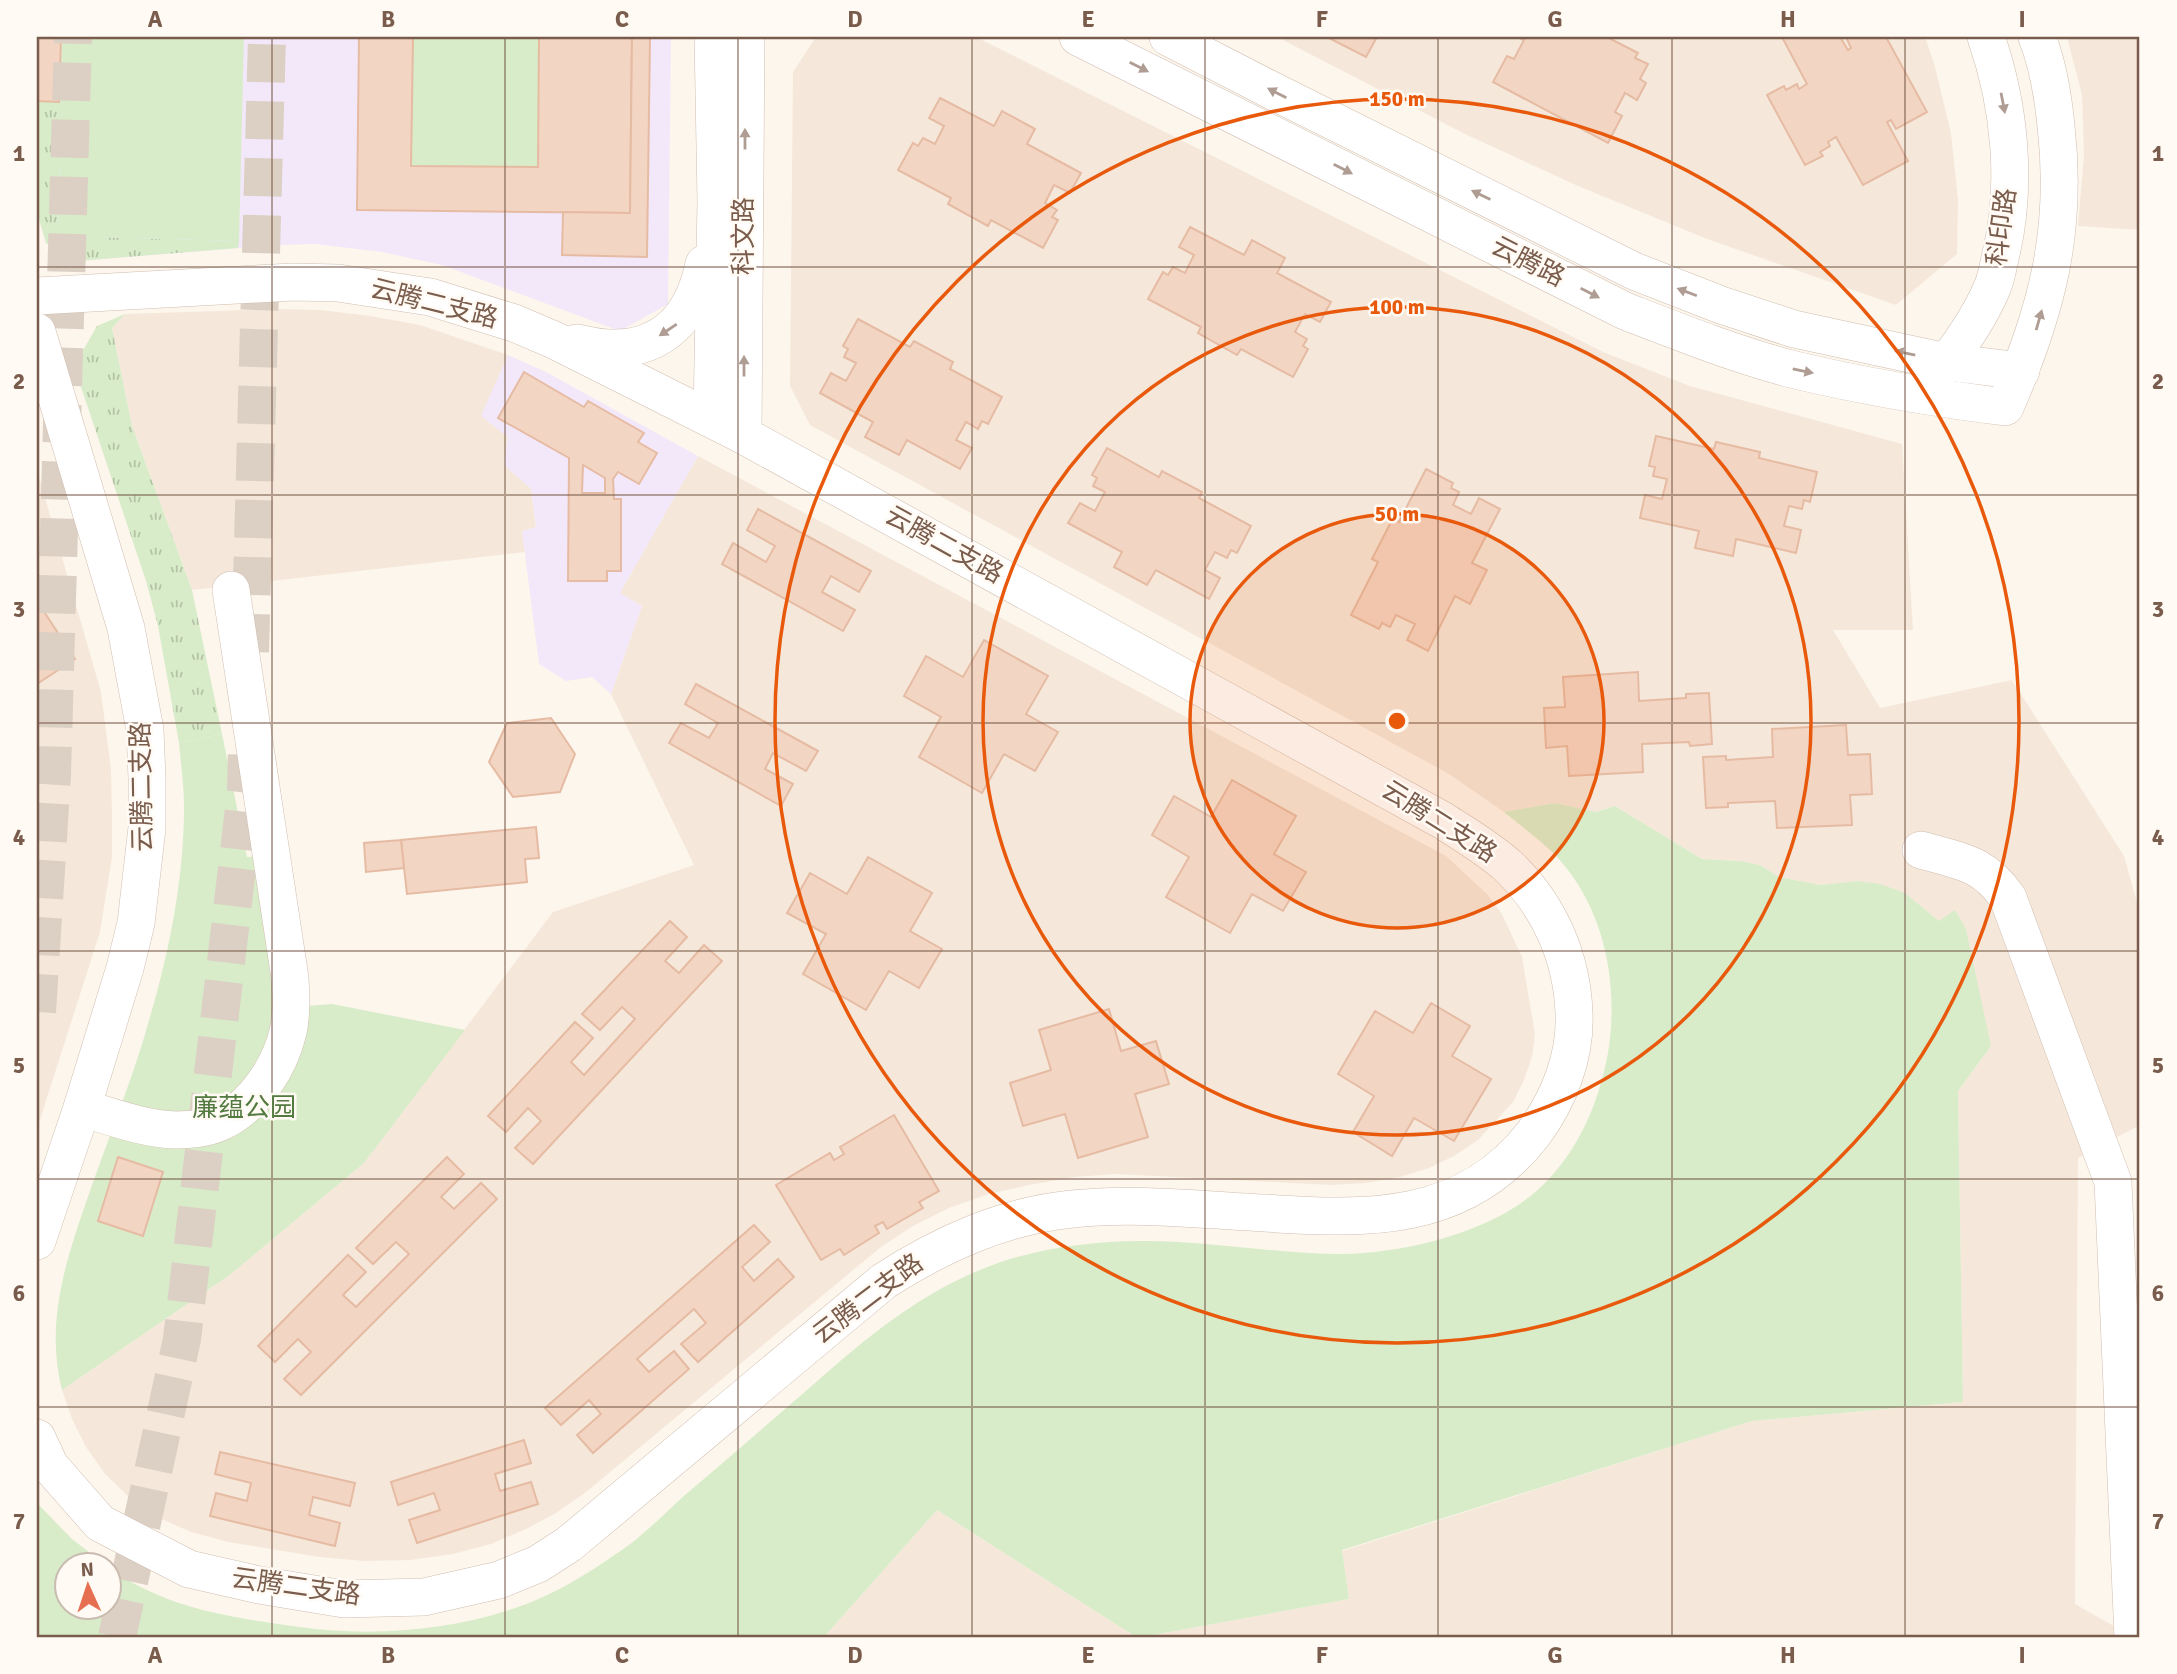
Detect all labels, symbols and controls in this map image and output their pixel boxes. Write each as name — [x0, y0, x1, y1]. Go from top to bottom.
text: A — [148, 5, 163, 34]
text: B — [381, 5, 395, 34]
text: C — [615, 5, 629, 34]
text: D — [847, 5, 863, 34]
text: E — [1081, 5, 1095, 34]
text: F — [1316, 5, 1328, 34]
text: G — [1547, 5, 1563, 34]
text: H — [1780, 5, 1796, 34]
text: I — [2018, 5, 2026, 34]
one-way arrow — [1129, 62, 1149, 73]
text: 150 m — [1369, 86, 1425, 112]
one-way arrow — [1267, 88, 1287, 99]
one-way arrow — [1998, 92, 2009, 114]
one-way arrow — [739, 128, 751, 150]
text: 1 — [13, 139, 25, 168]
text: 1 — [2152, 139, 2164, 168]
one-way arrow — [1333, 163, 1353, 175]
street label: 科印路 — [1981, 186, 2023, 268]
one-way arrow — [1471, 189, 1491, 200]
street label: 科文路 — [728, 197, 760, 275]
street label: 云腾路 — [1486, 230, 1570, 294]
street label: 云腾二支路 — [367, 273, 501, 335]
one-way arrow — [1676, 286, 1697, 297]
one-way arrow — [1580, 288, 1600, 299]
text: 100 m — [1369, 294, 1425, 320]
one-way arrow — [2034, 309, 2045, 331]
one-way arrow — [658, 324, 678, 337]
one-way arrow — [1894, 348, 1916, 359]
one-way arrow — [738, 355, 749, 377]
one-way arrow — [1792, 366, 1814, 377]
text: 2 — [13, 367, 25, 396]
text: 2 — [2152, 367, 2164, 396]
street label: 云腾二支路 — [879, 499, 1009, 591]
text: 50 m — [1375, 501, 1419, 527]
text: 3 — [13, 595, 25, 624]
text: 3 — [2152, 595, 2164, 624]
centre of rings — [1385, 709, 1409, 733]
street label: 云腾二支路 — [125, 722, 159, 852]
street label: 云腾二支路 — [1375, 774, 1503, 870]
text: 4 — [13, 823, 25, 852]
text: 4 — [2152, 823, 2164, 852]
text: 5 — [13, 1051, 25, 1080]
text: 5 — [2152, 1051, 2164, 1080]
park label: 廉蕴公园 — [192, 1092, 296, 1124]
street label: 云腾二支路 — [806, 1247, 930, 1351]
text: 6 — [13, 1279, 25, 1308]
text: 6 — [2152, 1279, 2164, 1308]
text: 7 — [13, 1507, 25, 1536]
text: 7 — [2152, 1507, 2164, 1536]
north arrow — [52, 1552, 122, 1622]
text: N — [80, 1558, 94, 1582]
street label: 云腾二支路 — [229, 1562, 363, 1612]
text: A — [148, 1641, 163, 1670]
text: B — [381, 1641, 395, 1670]
text: C — [615, 1641, 629, 1670]
text: D — [847, 1641, 863, 1670]
text: E — [1081, 1641, 1095, 1670]
text: F — [1316, 1641, 1328, 1670]
text: G — [1547, 1641, 1563, 1670]
text: H — [1780, 1641, 1796, 1670]
text: I — [2018, 1641, 2026, 1670]

